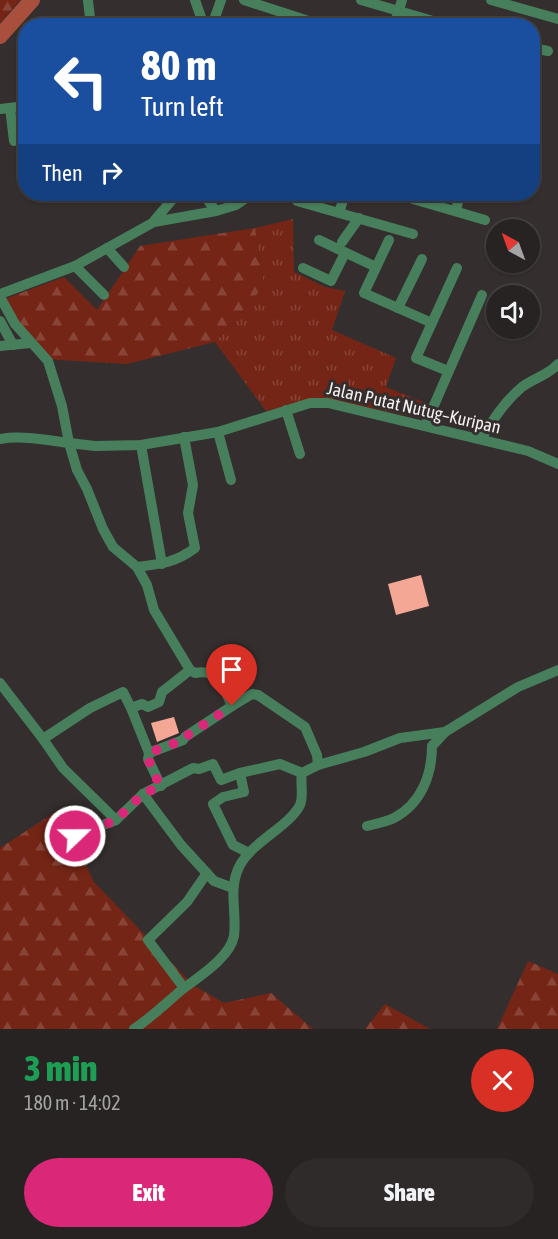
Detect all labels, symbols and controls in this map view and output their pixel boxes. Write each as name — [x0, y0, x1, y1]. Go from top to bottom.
text: 80 m — [141, 41, 216, 89]
icon: left — [42, 42, 120, 120]
text: Turn left — [141, 91, 224, 122]
icon: right — [95, 156, 128, 189]
text: Then — [42, 160, 83, 186]
north arrow — [486, 219, 540, 273]
map controls — [486, 219, 540, 339]
button: sound — [486, 285, 540, 339]
street label: Jalan Putat Nutug–Kuripan — [325, 377, 503, 438]
pin — [206, 644, 257, 706]
icon: arrive — [215, 653, 248, 686]
position arrow — [43, 804, 107, 868]
text: 3 min — [24, 1047, 98, 1089]
button: close — [471, 1049, 534, 1112]
text: 180 m · 14:02 — [24, 1091, 121, 1114]
button: Exit — [24, 1158, 273, 1227]
button: Share — [285, 1158, 534, 1227]

